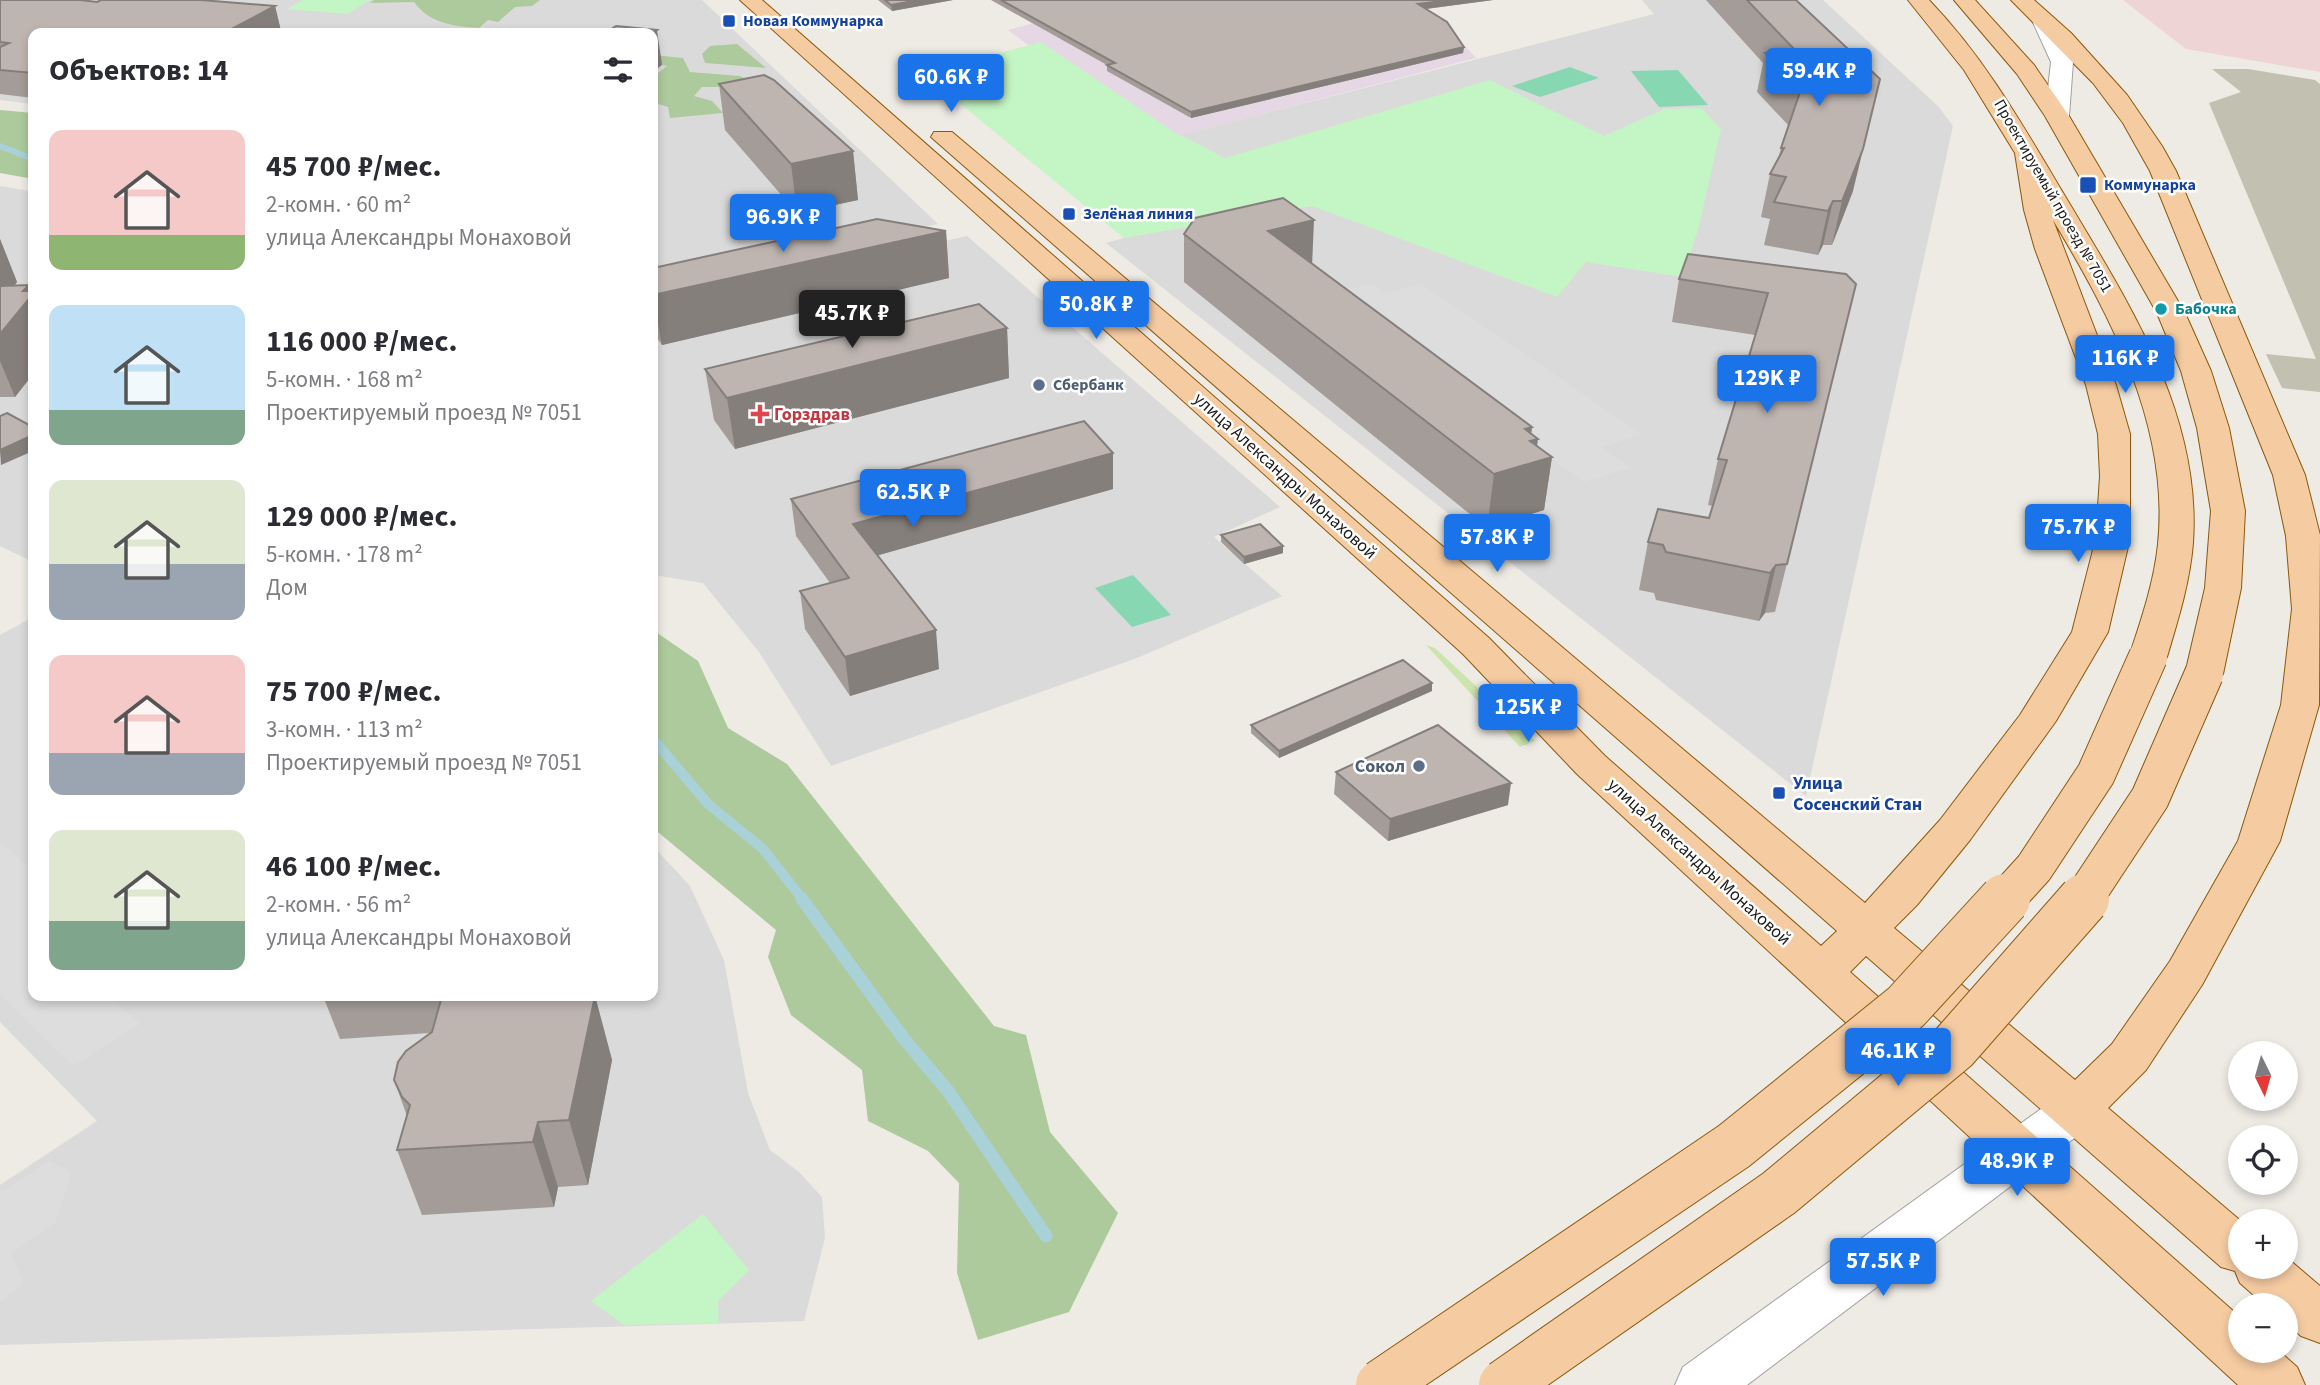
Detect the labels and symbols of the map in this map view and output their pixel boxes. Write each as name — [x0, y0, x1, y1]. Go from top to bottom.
place label: Новая Коммунарка — [743, 10, 883, 32]
marker: Новая Коммунарка — [721, 13, 737, 29]
pin: 59.4K ₽ — [1754, 48, 1884, 108]
pin: 60.6K ₽ — [886, 54, 1016, 114]
street label: Проектируемый проезд № 7051 — [1989, 95, 2118, 297]
place label: Коммунарка — [2104, 174, 2196, 196]
marker: Коммунарка — [2078, 175, 2098, 195]
pin: 96.9K ₽ — [718, 194, 848, 254]
place label: Зелёная линия — [1083, 203, 1193, 225]
marker: Зелёная линия — [1061, 206, 1077, 222]
pin: 50.8K ₽ — [1031, 282, 1161, 341]
pin: 45.7K ₽ — [787, 290, 917, 350]
place label: Бабочка — [2175, 298, 2237, 320]
marker: Бабочка — [2153, 301, 2169, 317]
pin: 116K ₽ — [2068, 336, 2182, 395]
pin: 129K ₽ — [1710, 356, 1824, 415]
place label: Сбербанк — [1053, 374, 1124, 396]
marker: Сбербанк — [1031, 377, 1047, 393]
street label: улица Александры Монаховой — [1188, 387, 1382, 565]
place label: Горздрав — [774, 402, 850, 427]
marker: Горздрав — [752, 406, 768, 422]
pin: 62.5K ₽ — [848, 470, 978, 529]
pin: 75.7K ₽ — [2013, 504, 2143, 564]
pin: 57.8K ₽ — [1432, 514, 1562, 574]
pin: 125K ₽ — [1471, 684, 1585, 744]
place label: Сокол — [1355, 754, 1405, 779]
marker: Сокол — [1411, 758, 1427, 774]
place label: Улица Сосенский Стан — [1793, 771, 1922, 817]
street label: улица Александры Монаховой — [1602, 773, 1796, 951]
marker: Улица Сосенский Стан — [1771, 785, 1787, 801]
pin: 46.1K ₽ — [1833, 1028, 1963, 1088]
north arrow — [2228, 1041, 2298, 1111]
pin: 48.9K ₽ — [1952, 1138, 2082, 1198]
pin: 57.5K ₽ — [1818, 1238, 1948, 1298]

